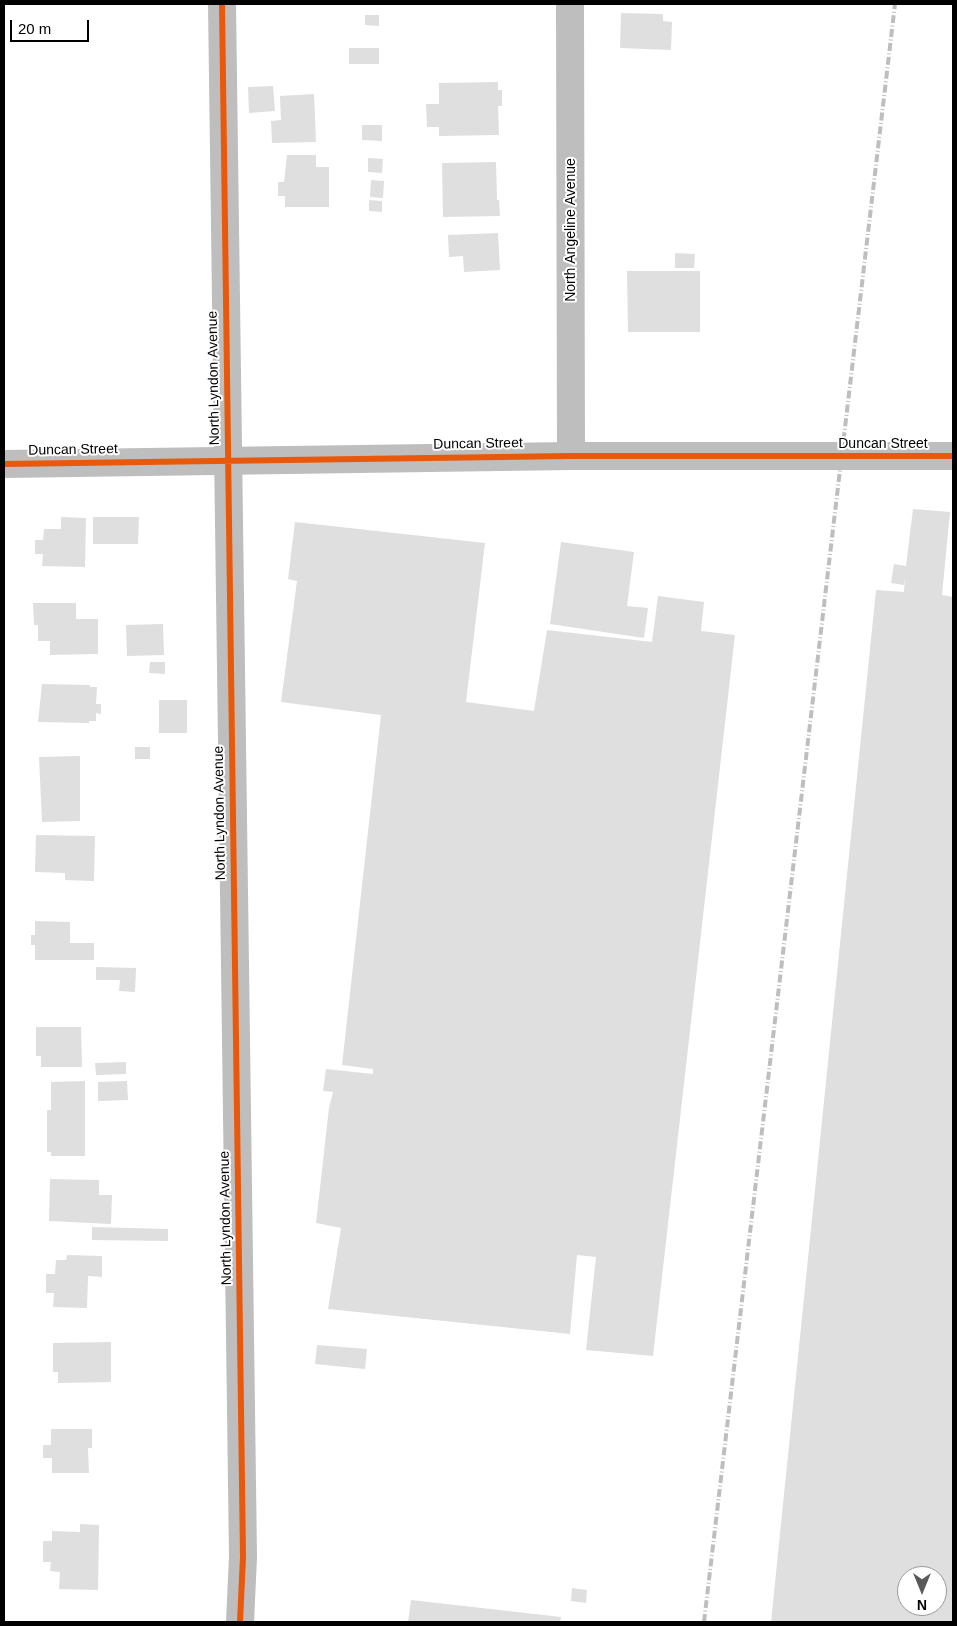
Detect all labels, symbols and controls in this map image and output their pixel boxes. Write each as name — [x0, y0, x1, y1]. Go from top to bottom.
scale bar — [12, 10, 91, 42]
text: 20 m — [18, 20, 51, 37]
street label: North Angeline Avenue — [563, 158, 579, 302]
street label: North Lyndon Avenue — [204, 311, 224, 445]
street label: Duncan Street — [433, 435, 523, 453]
street label: Duncan Street — [838, 436, 928, 452]
street label: Duncan Street — [28, 441, 118, 459]
street label: North Lyndon Avenue — [210, 746, 230, 880]
street label: North Lyndon Avenue — [216, 1151, 236, 1285]
north arrow — [897, 1566, 947, 1616]
text: N — [917, 1597, 927, 1613]

